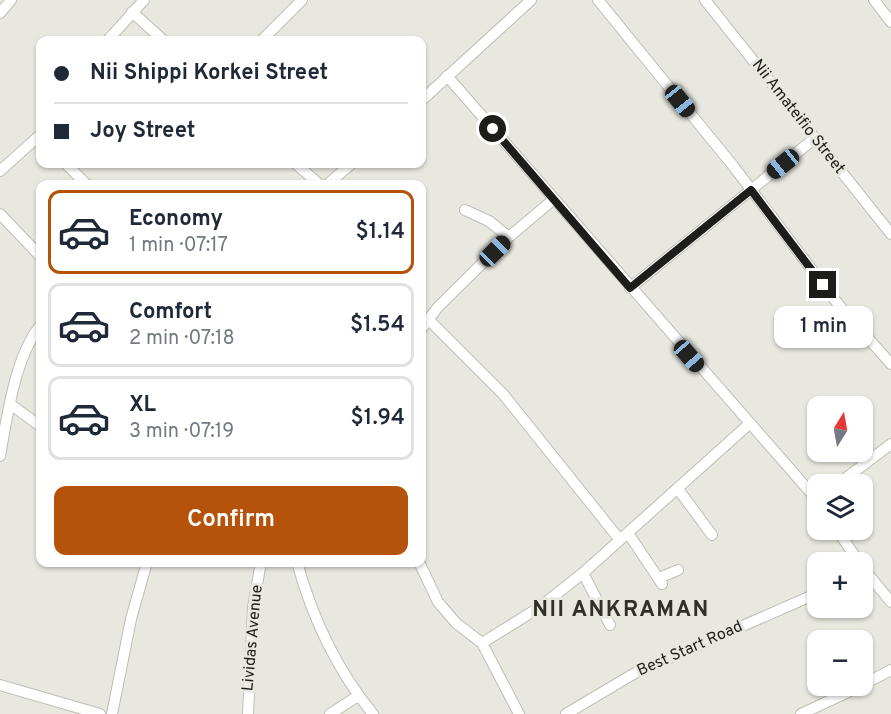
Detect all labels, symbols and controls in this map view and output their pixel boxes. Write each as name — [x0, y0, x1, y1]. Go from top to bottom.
street label: Nii Amateifio Street — [747, 56, 849, 178]
text: Nii Shippi Korkei Street — [90, 60, 328, 87]
car — [662, 81, 698, 121]
route start — [479, 115, 506, 142]
text: Joy Street — [90, 118, 196, 145]
car — [763, 146, 803, 182]
icon: car — [57, 205, 111, 259]
text: Economy — [129, 206, 223, 233]
text: $1.14 — [356, 219, 405, 246]
car — [476, 232, 514, 270]
text: 1 min · 07:17 — [129, 233, 228, 259]
route end — [809, 271, 836, 298]
icon: car — [57, 298, 111, 352]
text: Comfort — [129, 299, 212, 326]
callout: 1 min — [774, 306, 872, 348]
text: $1.54 — [350, 312, 405, 339]
text: 1 min — [800, 314, 847, 340]
text: 2 min · 07:18 — [129, 326, 235, 352]
car — [670, 337, 708, 375]
icon: car — [57, 391, 111, 445]
text: XL — [129, 392, 156, 419]
north arrow — [807, 396, 873, 462]
map controls — [807, 396, 873, 696]
text: $1.94 — [351, 405, 405, 432]
text: 3 min · 07:19 — [129, 419, 234, 445]
button: layers — [807, 474, 873, 540]
button: Confirm — [54, 486, 408, 555]
button: + — [807, 552, 873, 618]
street label: Lividas Avenue — [238, 584, 268, 692]
district label: NII ANKRAMAN — [532, 597, 710, 624]
street label: Best Start Road — [634, 617, 746, 681]
button: − — [807, 630, 873, 696]

